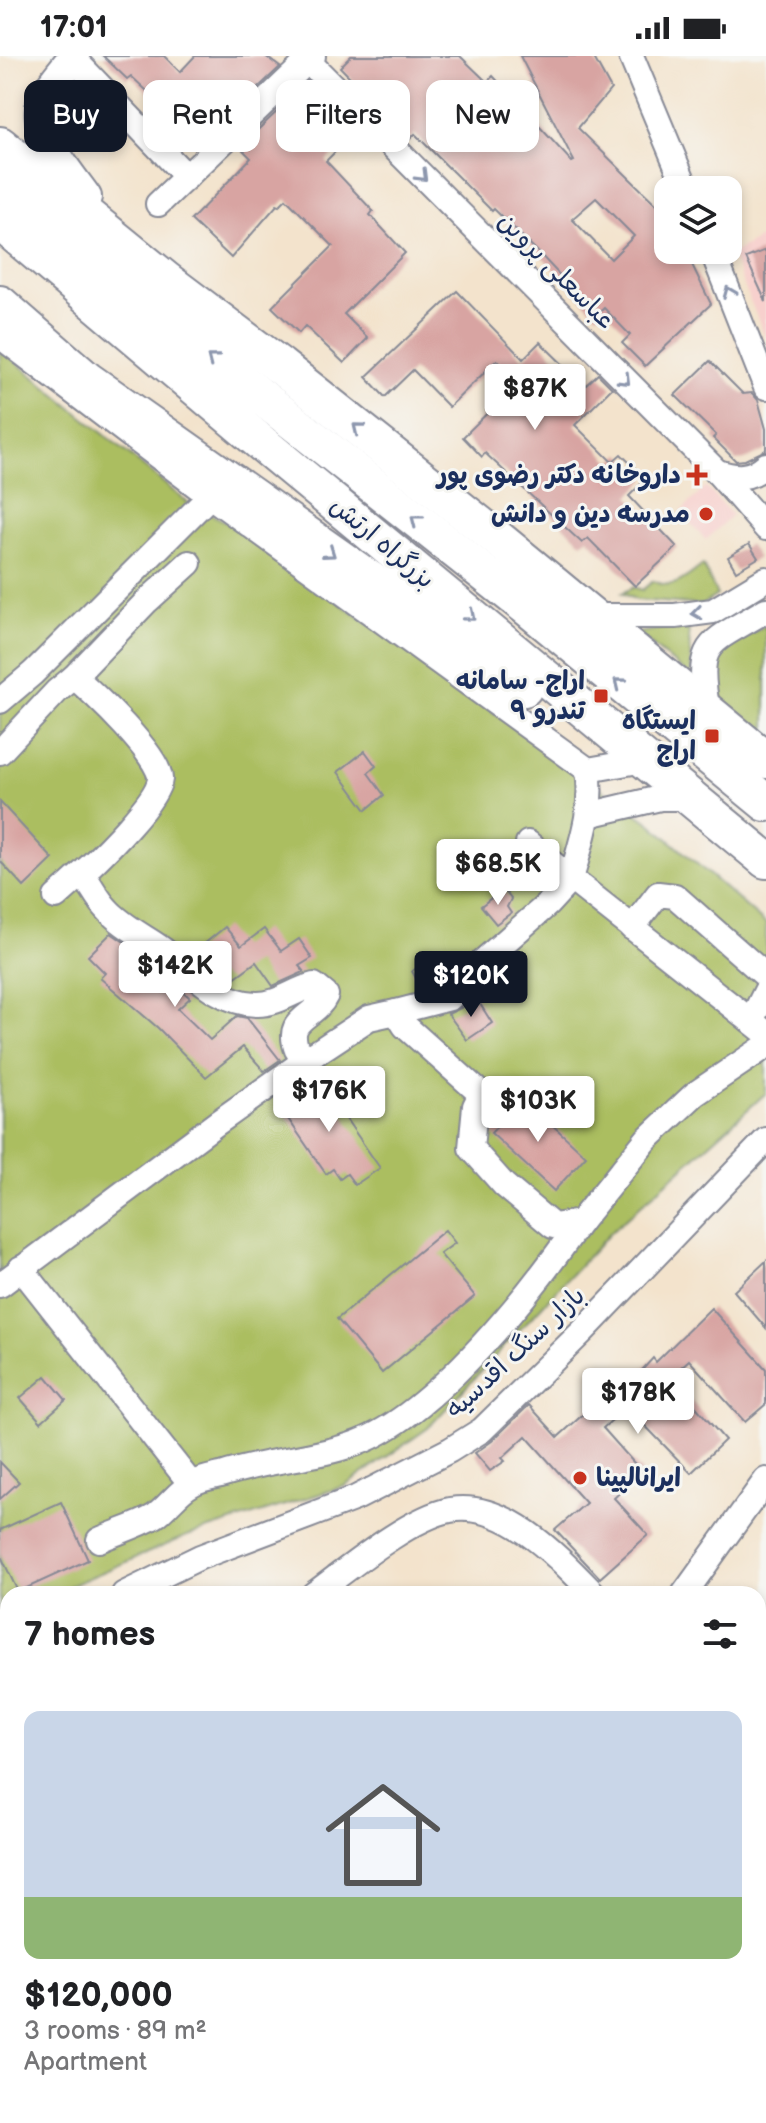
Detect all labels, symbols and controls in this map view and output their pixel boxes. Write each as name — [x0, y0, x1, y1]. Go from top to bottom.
text: 17:01 — [40, 10, 108, 46]
chip: Buy — [24, 80, 127, 152]
chip: Rent — [143, 80, 260, 152]
chip: Filters — [276, 80, 410, 152]
chip: New — [426, 80, 539, 152]
one-way arrow — [413, 167, 427, 181]
map controls — [654, 176, 742, 264]
button: layers — [654, 176, 742, 264]
street label: عباسعلی پروین — [491, 206, 621, 336]
one-way arrow — [723, 286, 739, 300]
one-way arrow — [206, 354, 221, 368]
pin: $87K — [488, 364, 582, 432]
one-way arrow — [616, 371, 630, 385]
text: $87K — [503, 374, 567, 405]
one-way arrow — [353, 423, 367, 438]
place label: داروخانه دکتر رضوی پور — [435, 460, 681, 492]
marker: داروخانه دکتر رضوی پور — [688, 466, 706, 484]
street label: بزرگراه ارتش — [323, 490, 441, 596]
place label: مدرسه دین و دانش — [491, 499, 690, 530]
marker: مدرسه دین و دانش — [697, 505, 715, 523]
one-way arrow — [411, 515, 425, 530]
one-way arrow — [322, 543, 336, 558]
one-way arrow — [690, 604, 703, 621]
one-way arrow — [461, 606, 475, 621]
place label: اراج- سامانه ۹ تندرو — [455, 666, 586, 728]
one-way arrow — [614, 678, 628, 693]
marker: اراج- سامانه ۹ تندرو — [592, 687, 610, 705]
place label: ایستگاه اراج — [622, 704, 696, 767]
marker: ایستگاه اراج — [703, 727, 721, 745]
pin: $68.5K — [433, 839, 563, 907]
text: $68.5K — [455, 849, 541, 880]
pin: $142K — [119, 941, 231, 1009]
text: $142K — [137, 951, 213, 982]
pin: $120K — [415, 951, 527, 1019]
text: $120K — [432, 961, 510, 992]
pin: $176K — [273, 1066, 385, 1134]
text: $176K — [291, 1076, 367, 1107]
pin: $103K — [482, 1076, 594, 1144]
text: $103K — [499, 1086, 577, 1117]
street label: بازار سنگ اقدسیه — [439, 1280, 592, 1425]
pin: $178K — [582, 1368, 694, 1436]
text: $178K — [600, 1378, 676, 1409]
place label: ایرانالپینا — [596, 1463, 681, 1494]
marker: ایرانالپینا — [571, 1469, 589, 1487]
icon: filters — [698, 1612, 742, 1656]
text: 7 homes — [24, 1614, 155, 1655]
icon: home — [311, 1763, 455, 1907]
text: $120,000 — [24, 1975, 173, 2016]
text: 3 rooms · 89 m² — [24, 2016, 207, 2047]
text: Apartment — [24, 2047, 147, 2078]

